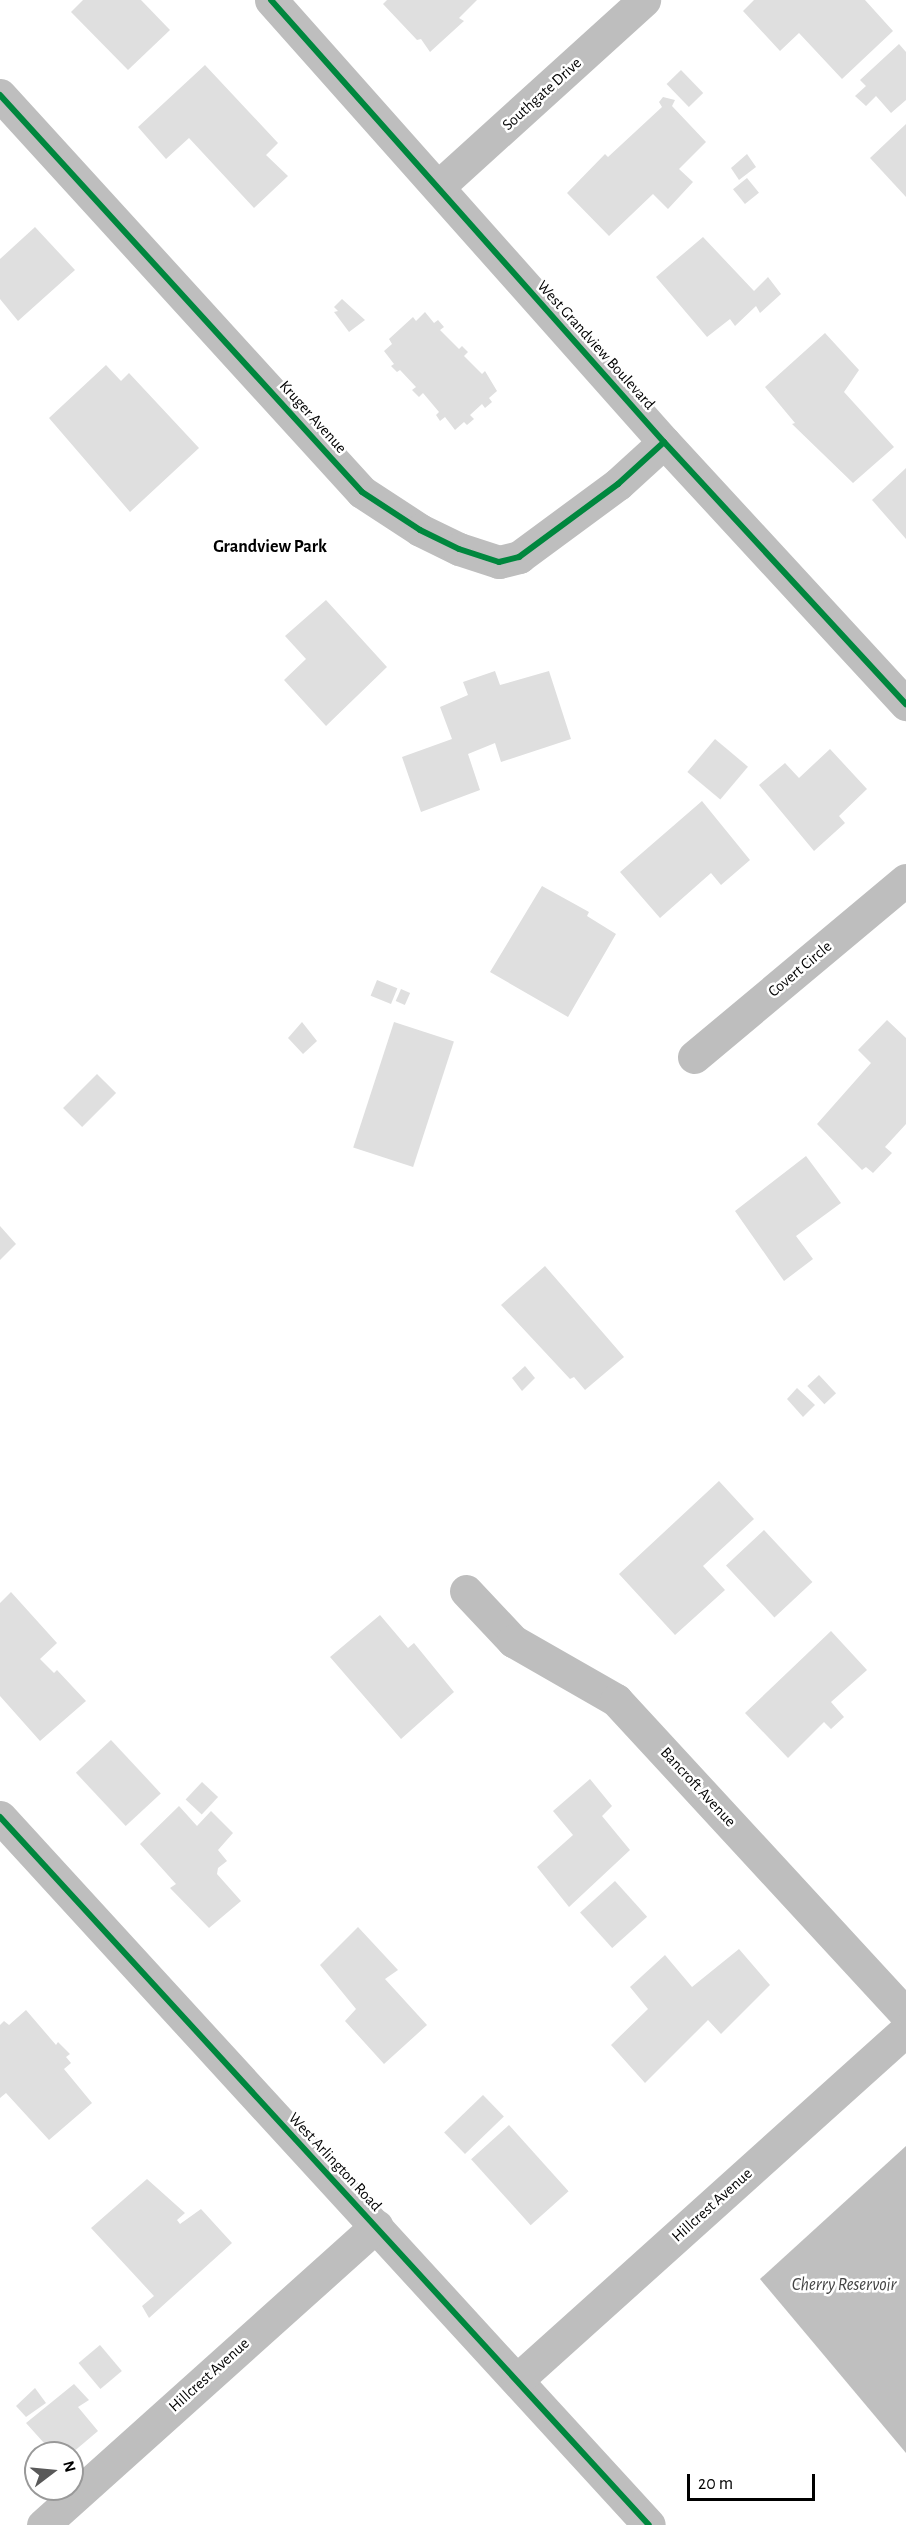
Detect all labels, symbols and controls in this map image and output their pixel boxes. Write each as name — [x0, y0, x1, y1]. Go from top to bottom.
street label: Southgate Drive — [498, 53, 586, 135]
street label: West Grandview Boulevard — [533, 276, 659, 414]
street label: Kruger Avenue — [275, 377, 351, 457]
district label: Grandview Park — [213, 536, 327, 558]
street label: Covert Circle — [764, 937, 836, 1001]
street label: Bancroft Avenue — [656, 1743, 740, 1831]
street label: West Arlington Road — [284, 2109, 386, 2215]
street label: Hillcrest Avenue — [668, 2164, 756, 2246]
water label: Cherry Reservoir — [792, 2274, 896, 2296]
street label: Hillcrest Avenue — [165, 2334, 253, 2416]
north arrow — [24, 2441, 84, 2501]
text: N — [60, 2459, 79, 2474]
scale bar — [690, 2462, 818, 2500]
text: 20 m — [698, 2475, 733, 2493]

